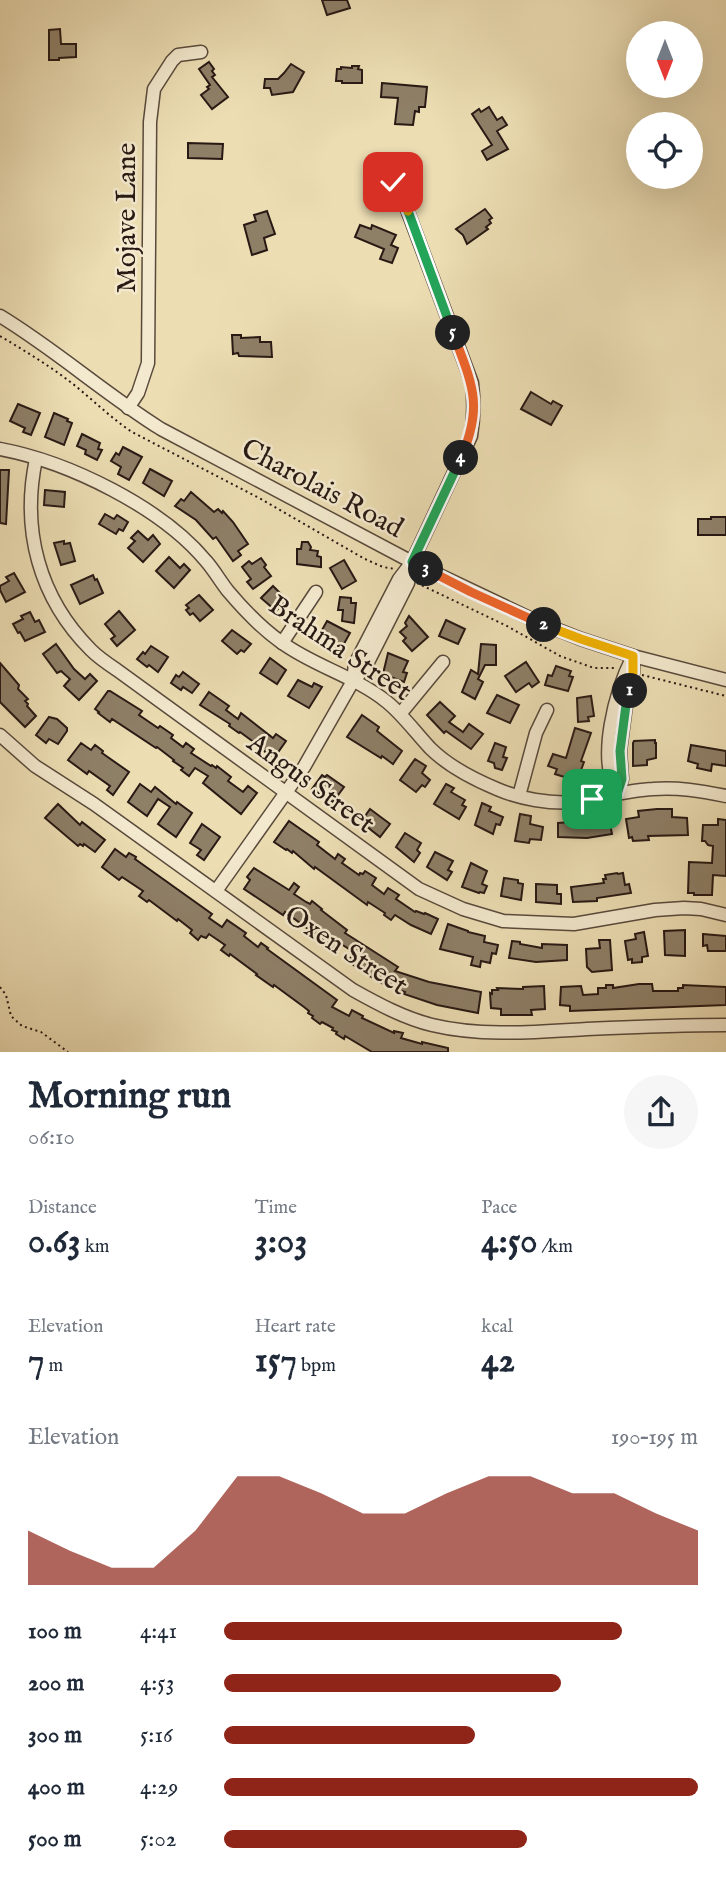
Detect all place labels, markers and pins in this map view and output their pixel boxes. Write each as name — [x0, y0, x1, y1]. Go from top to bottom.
pin — [363, 152, 423, 212]
pin: 5 — [435, 316, 470, 350]
pin: 4 — [444, 440, 478, 476]
pin: 3 — [408, 552, 444, 586]
pin: 2 — [526, 608, 562, 642]
pin: 1 — [612, 674, 648, 708]
pin — [562, 769, 622, 829]

